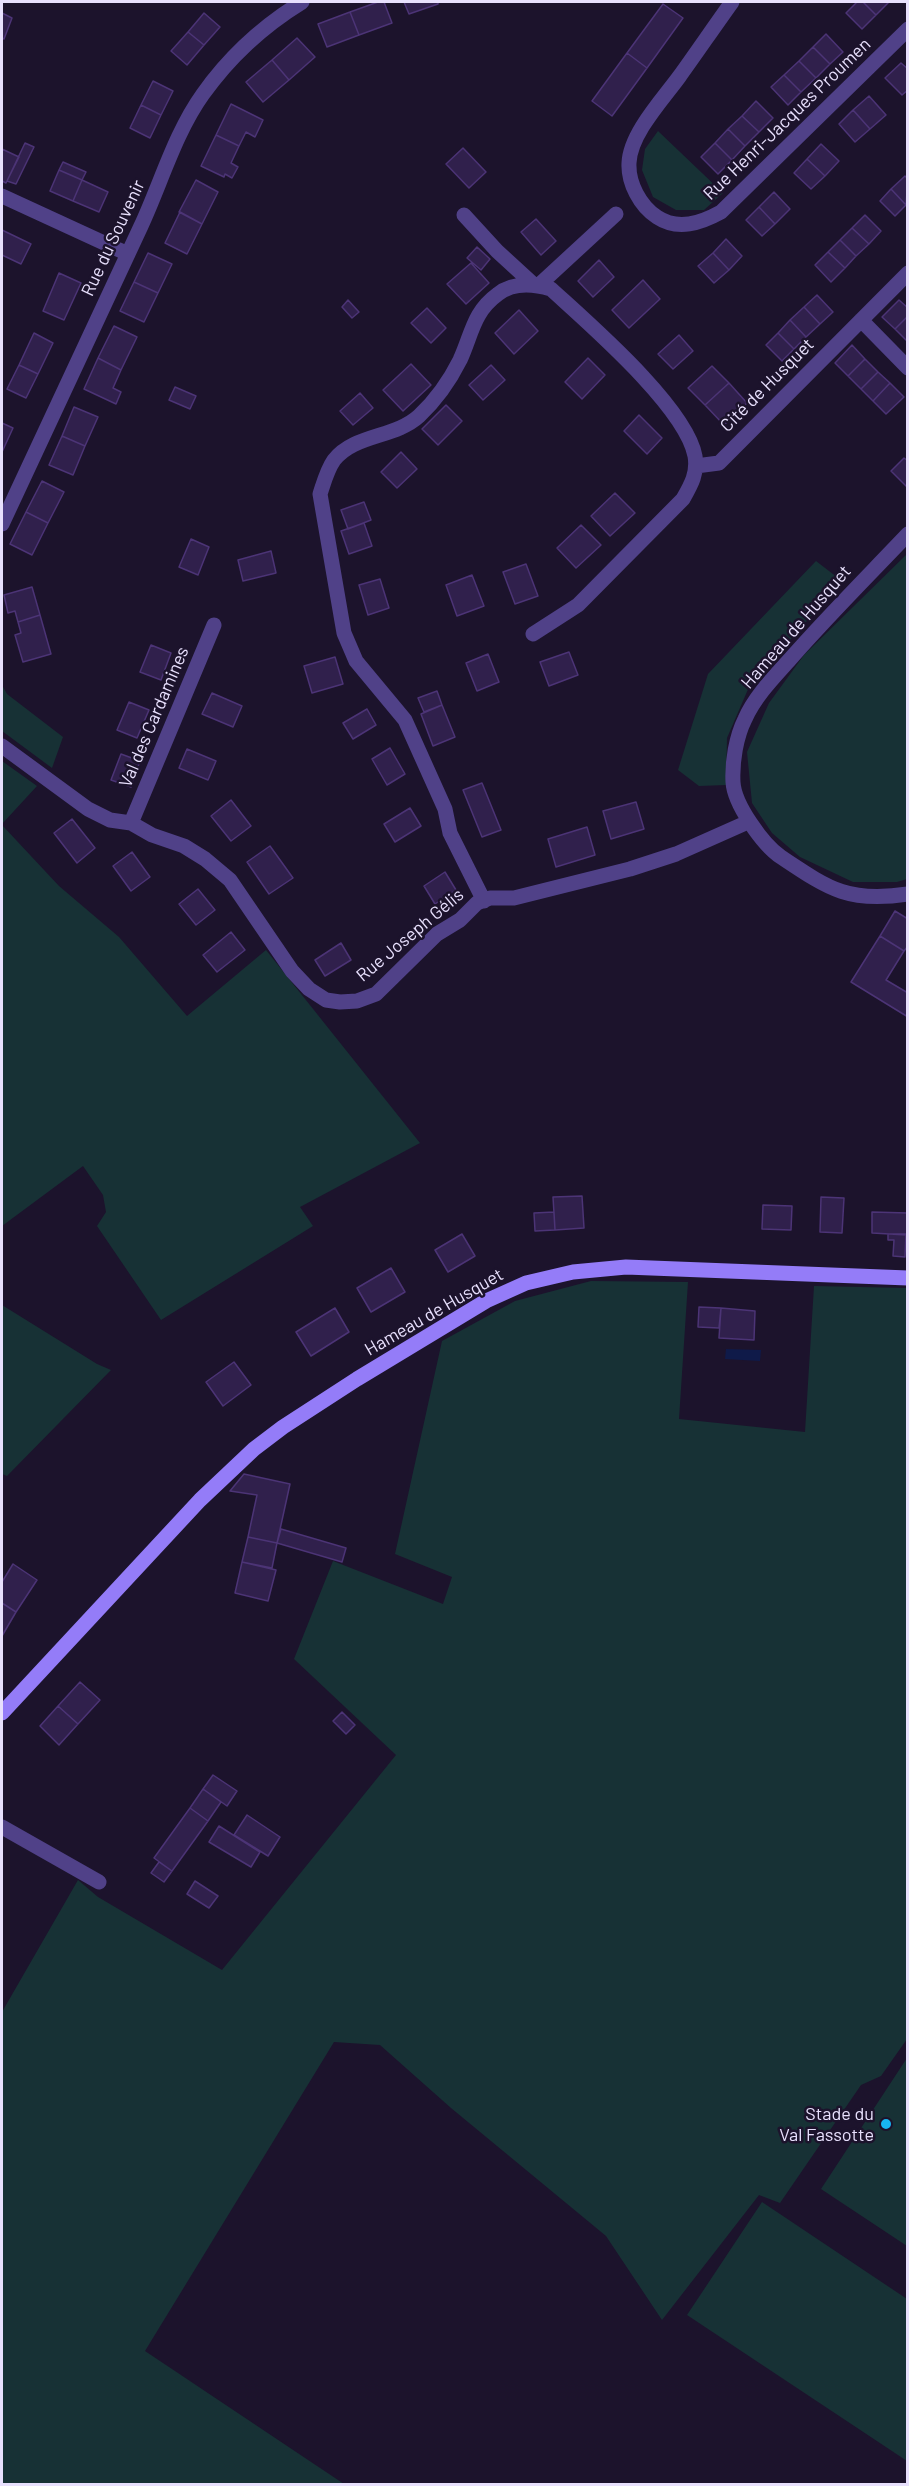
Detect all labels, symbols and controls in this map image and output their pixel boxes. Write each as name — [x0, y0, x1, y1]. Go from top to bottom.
street label: Rue Henri-Jacques Proumen — [699, 33, 875, 205]
street label: Rue du Souvenir — [77, 177, 149, 299]
street label: Cité de Husquet — [716, 334, 818, 436]
street label: Hameau de Husquet — [737, 561, 855, 693]
street label: Val des Cardamines — [115, 643, 193, 791]
street label: Rue Joseph Gélis — [352, 884, 468, 986]
street label: Hameau de Husquet — [361, 1264, 507, 1360]
place label: Stade du Val Fassotte — [779, 2103, 874, 2146]
marker: Stade du Val Fassotte — [879, 2117, 893, 2131]

